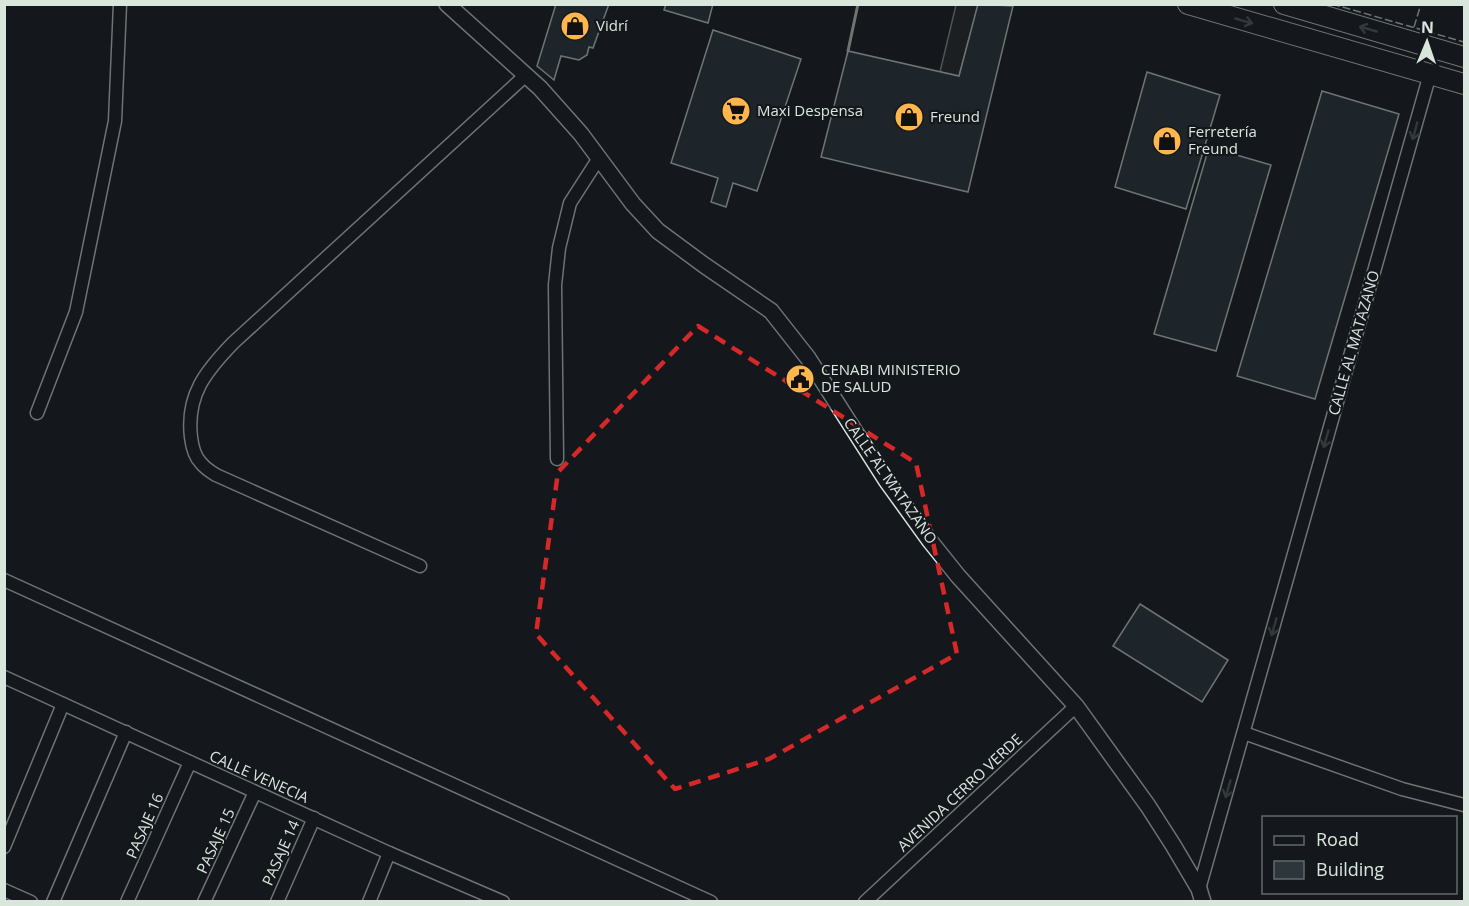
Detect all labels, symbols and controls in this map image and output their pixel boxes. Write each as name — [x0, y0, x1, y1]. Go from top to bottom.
shop icon: Vidrí — [559, 10, 591, 42]
north arrow — [1397, 12, 1457, 72]
place label: Vidrí — [596, 15, 629, 35]
one-way arrow — [1234, 16, 1253, 27]
text: N — [1421, 16, 1434, 38]
one-way arrow — [1359, 23, 1378, 34]
supermarket icon: Maxi Despensa — [720, 95, 752, 127]
place label: Maxi Despensa — [757, 100, 863, 120]
shop icon: Freund — [893, 101, 925, 133]
place label: Freund — [930, 106, 980, 126]
place label: Ferretería Freund — [1188, 121, 1257, 158]
one-way arrow — [1409, 121, 1420, 140]
shop icon: Ferretería Freund — [1151, 125, 1183, 157]
street label: CALLE AL MATAZANO — [1323, 268, 1383, 417]
place label: CENABI MINISTERIO DE SALUD — [821, 359, 960, 396]
public building icon: CENABI MINISTERIO DE SALUD — [784, 363, 816, 395]
street label: CALLE AL MATAZANO — [840, 413, 942, 548]
one-way arrow — [1320, 429, 1331, 448]
one-way arrow — [1267, 617, 1279, 636]
street label: AVENIDA CERRO VERDE — [892, 729, 1026, 856]
street label: CALLE VENECIA — [207, 745, 313, 807]
one-way arrow — [1222, 779, 1233, 798]
street label: PASAJE 16 — [121, 790, 167, 861]
street label: PASAJE 15 — [191, 805, 239, 876]
street label: PASAJE 14 — [257, 816, 304, 888]
legend — [1262, 816, 1457, 894]
text: Road — [1316, 827, 1359, 851]
text: Building — [1316, 857, 1384, 881]

